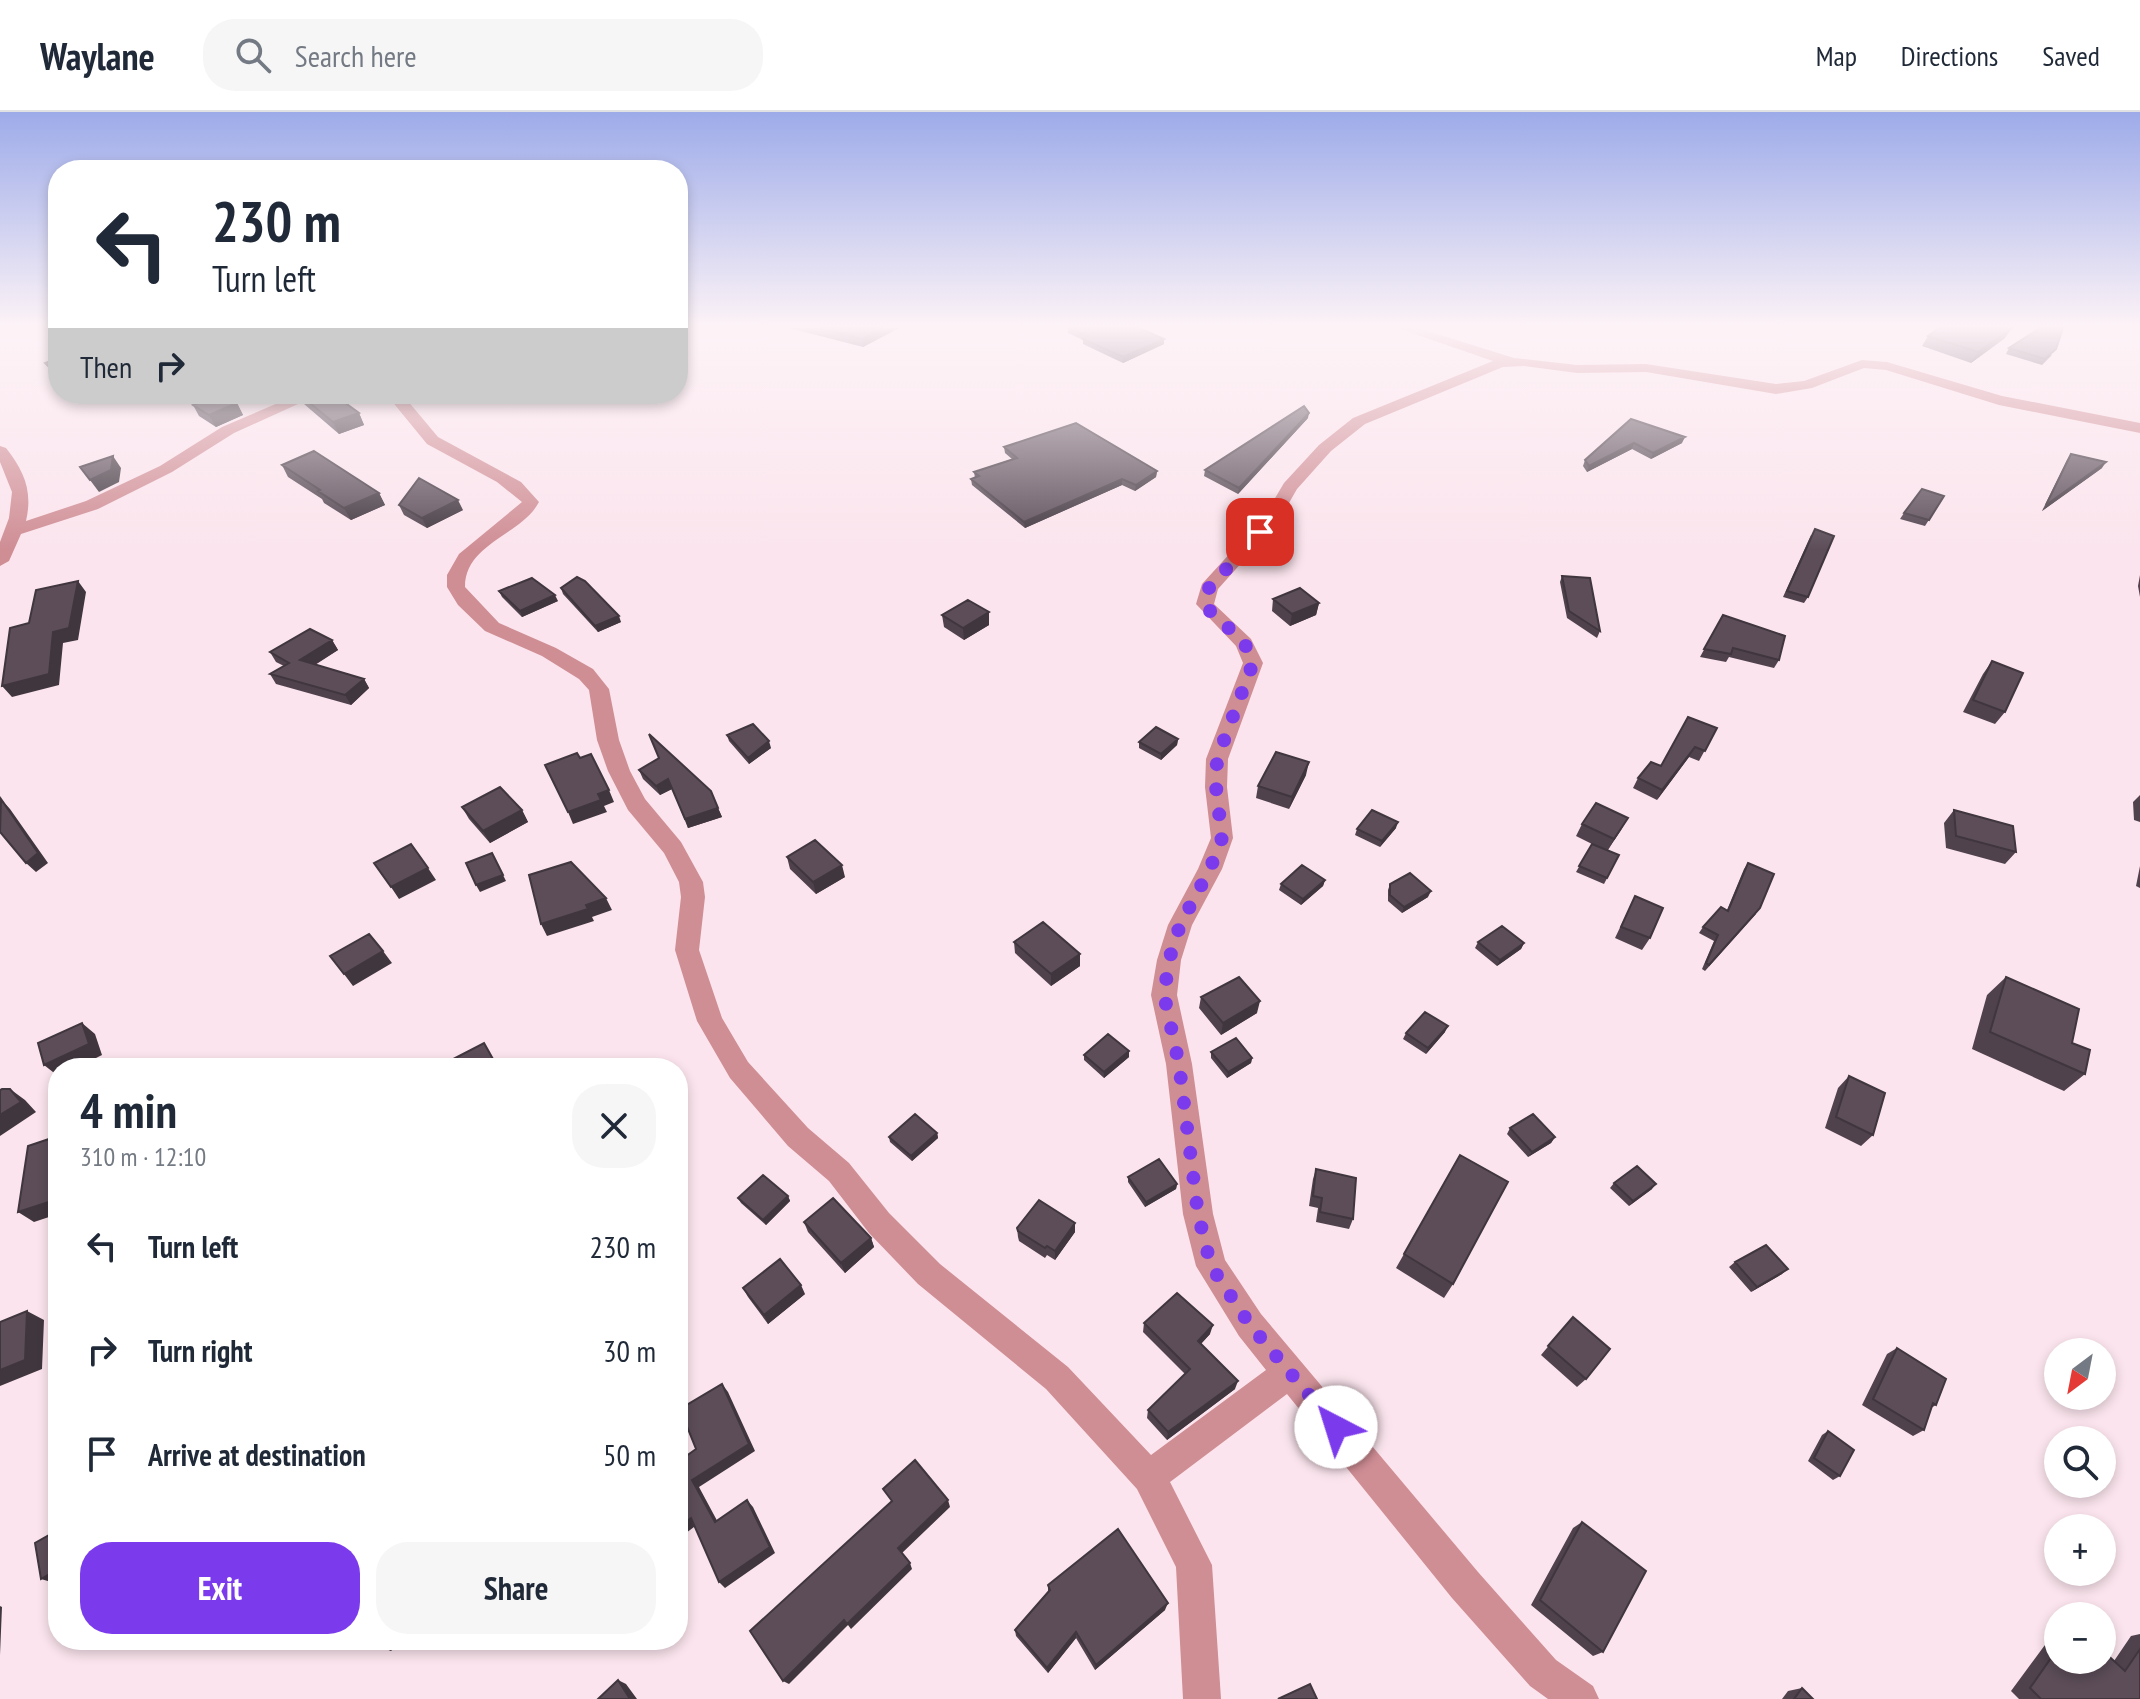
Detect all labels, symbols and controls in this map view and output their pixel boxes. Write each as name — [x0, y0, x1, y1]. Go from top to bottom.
search box — [203, 19, 763, 91]
text: Waylane — [40, 31, 155, 80]
icon: search — [231, 33, 275, 77]
text: Search here — [295, 36, 417, 75]
text: Map — [1816, 37, 1857, 74]
text: Directions — [1901, 37, 1998, 74]
text: Saved — [2042, 37, 2100, 74]
text: 230 m — [212, 185, 341, 257]
icon: left — [80, 192, 184, 296]
text: Turn left — [212, 255, 316, 302]
icon: right — [148, 344, 192, 388]
text: Then — [80, 347, 132, 386]
pin — [1226, 498, 1294, 566]
icon: arrive — [1238, 510, 1282, 554]
text: 4 min — [80, 1079, 177, 1141]
button: close — [572, 1084, 656, 1168]
text: 310 m · 12:10 — [80, 1140, 206, 1173]
icon: left — [80, 1224, 124, 1268]
text: Turn left — [148, 1227, 238, 1266]
text: 230 m — [590, 1227, 656, 1266]
icon: right — [80, 1328, 124, 1372]
text: Turn right — [148, 1331, 252, 1370]
text: 30 m — [603, 1331, 656, 1370]
north arrow — [2044, 1338, 2116, 1410]
map controls — [2044, 1338, 2116, 1674]
position arrow — [1294, 1385, 1378, 1469]
button: search — [2044, 1426, 2116, 1498]
icon: arrive — [80, 1432, 124, 1476]
text: Arrive at destination — [148, 1435, 366, 1474]
text: 50 m — [603, 1435, 656, 1474]
button: + — [2044, 1514, 2116, 1586]
button: Exit — [80, 1542, 360, 1634]
button: Share — [376, 1542, 656, 1634]
button: − — [2044, 1602, 2116, 1674]

